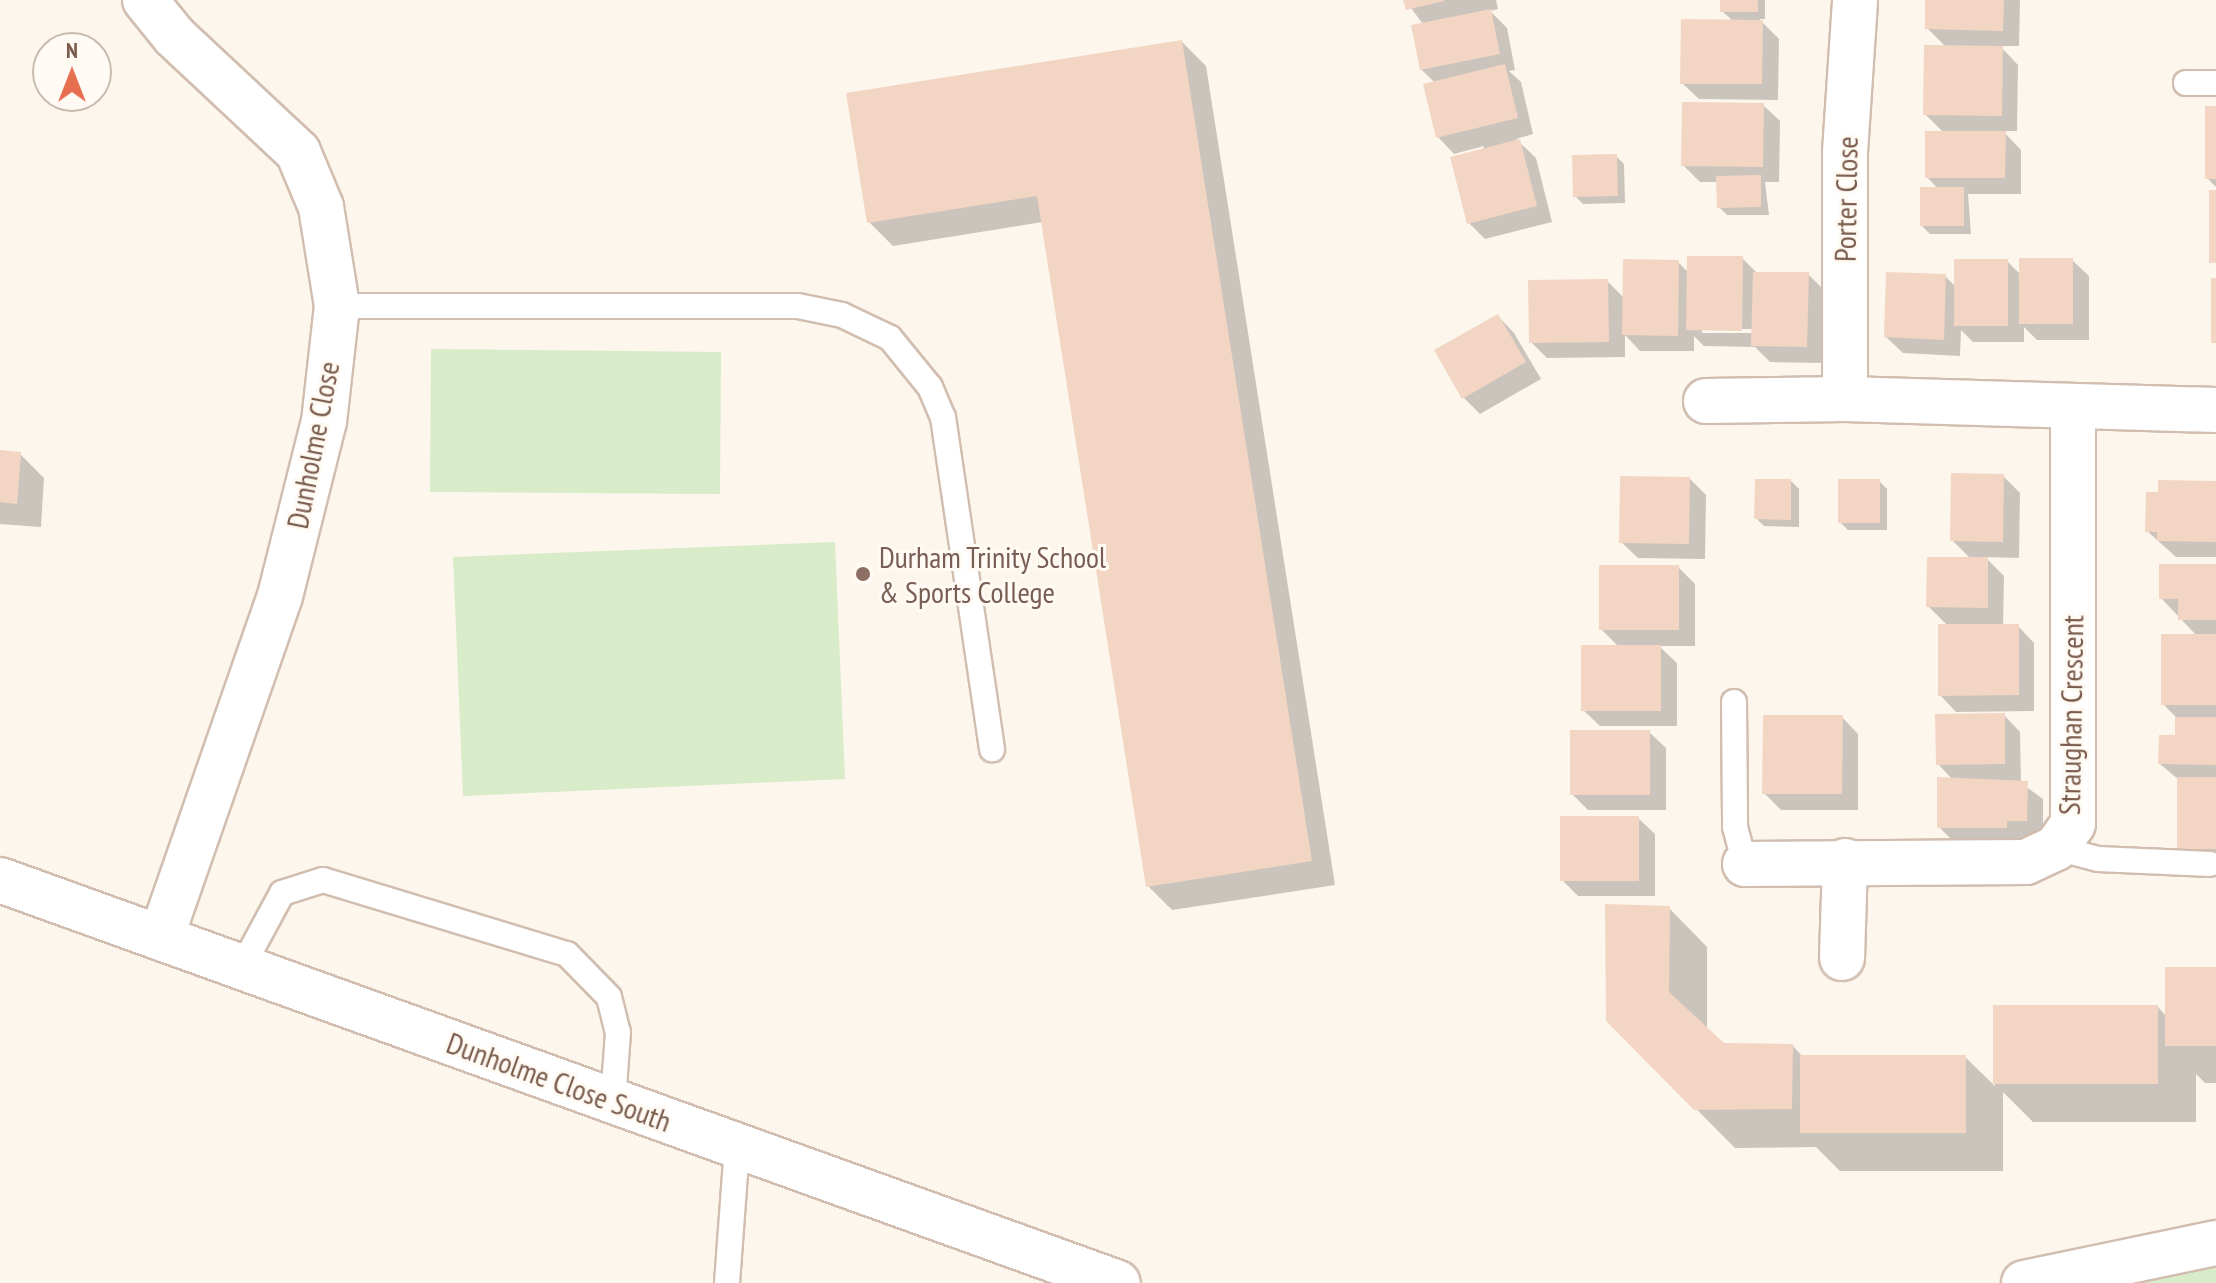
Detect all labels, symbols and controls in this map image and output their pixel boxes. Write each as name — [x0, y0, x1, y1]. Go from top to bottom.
north arrow — [32, 32, 112, 112]
text: N — [66, 36, 78, 64]
street label: Porter Close — [1827, 136, 1865, 262]
street label: Dunholme Close — [279, 358, 347, 532]
place label: Durham Trinity School & Sports College — [879, 539, 1108, 610]
marker: Durham Trinity School & Sports College — [854, 565, 872, 583]
street label: Straughan Crescent — [2051, 615, 2091, 815]
street label: Dunholme Close South — [442, 1025, 676, 1139]

